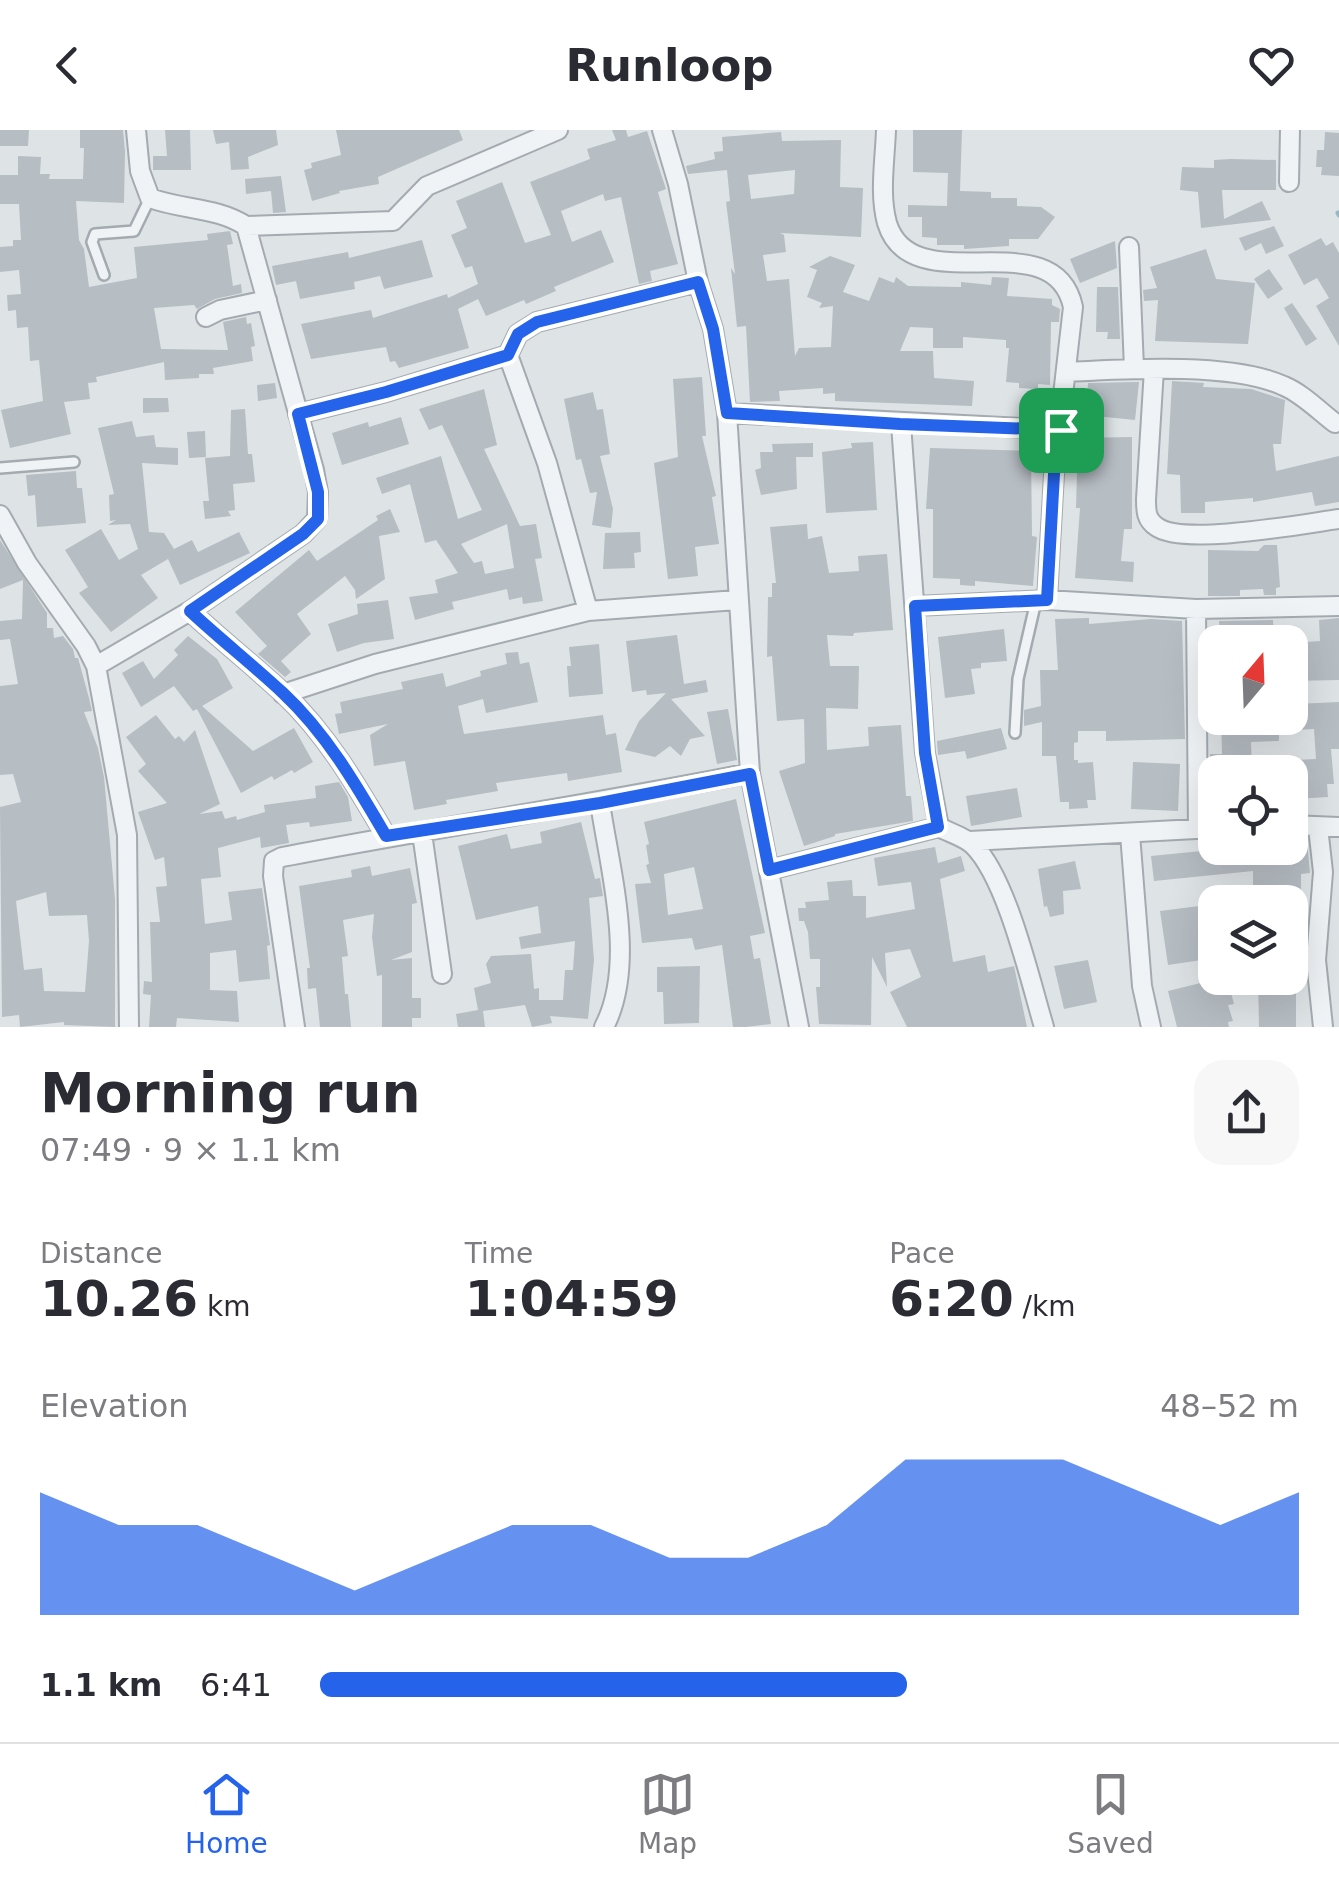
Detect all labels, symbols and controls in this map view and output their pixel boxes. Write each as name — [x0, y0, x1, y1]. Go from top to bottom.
icon: back — [40, 38, 95, 93]
icon: heart — [1244, 38, 1299, 93]
text: Runloop — [565, 39, 774, 92]
pin — [1019, 388, 1104, 473]
icon: arrive — [1034, 403, 1089, 458]
north arrow — [1198, 625, 1308, 735]
map controls — [1198, 625, 1308, 995]
button: locate — [1198, 755, 1308, 865]
button: layers — [1198, 885, 1308, 995]
button: share — [1194, 1060, 1299, 1165]
text: Morning run — [40, 1061, 421, 1125]
text: 07:49 · 9 × 1.1 km — [40, 1131, 341, 1169]
text: Distance — [40, 1237, 162, 1270]
text: Time — [465, 1237, 533, 1270]
text: Pace — [889, 1237, 955, 1270]
text: 10.26 — [40, 1270, 198, 1328]
text: 1:04:59 — [465, 1270, 679, 1328]
text: 6:20 — [889, 1270, 1014, 1328]
text: km — [198, 1290, 251, 1323]
text: /km — [1014, 1290, 1076, 1323]
text: Elevation — [40, 1387, 189, 1425]
text: 48–52 m — [1160, 1387, 1299, 1425]
text: 1.1 km — [40, 1666, 162, 1704]
text: 6:41 — [200, 1666, 272, 1704]
tab: Home — [185, 1767, 268, 1860]
tab: Map — [638, 1767, 697, 1860]
tab: Saved — [1067, 1767, 1154, 1860]

